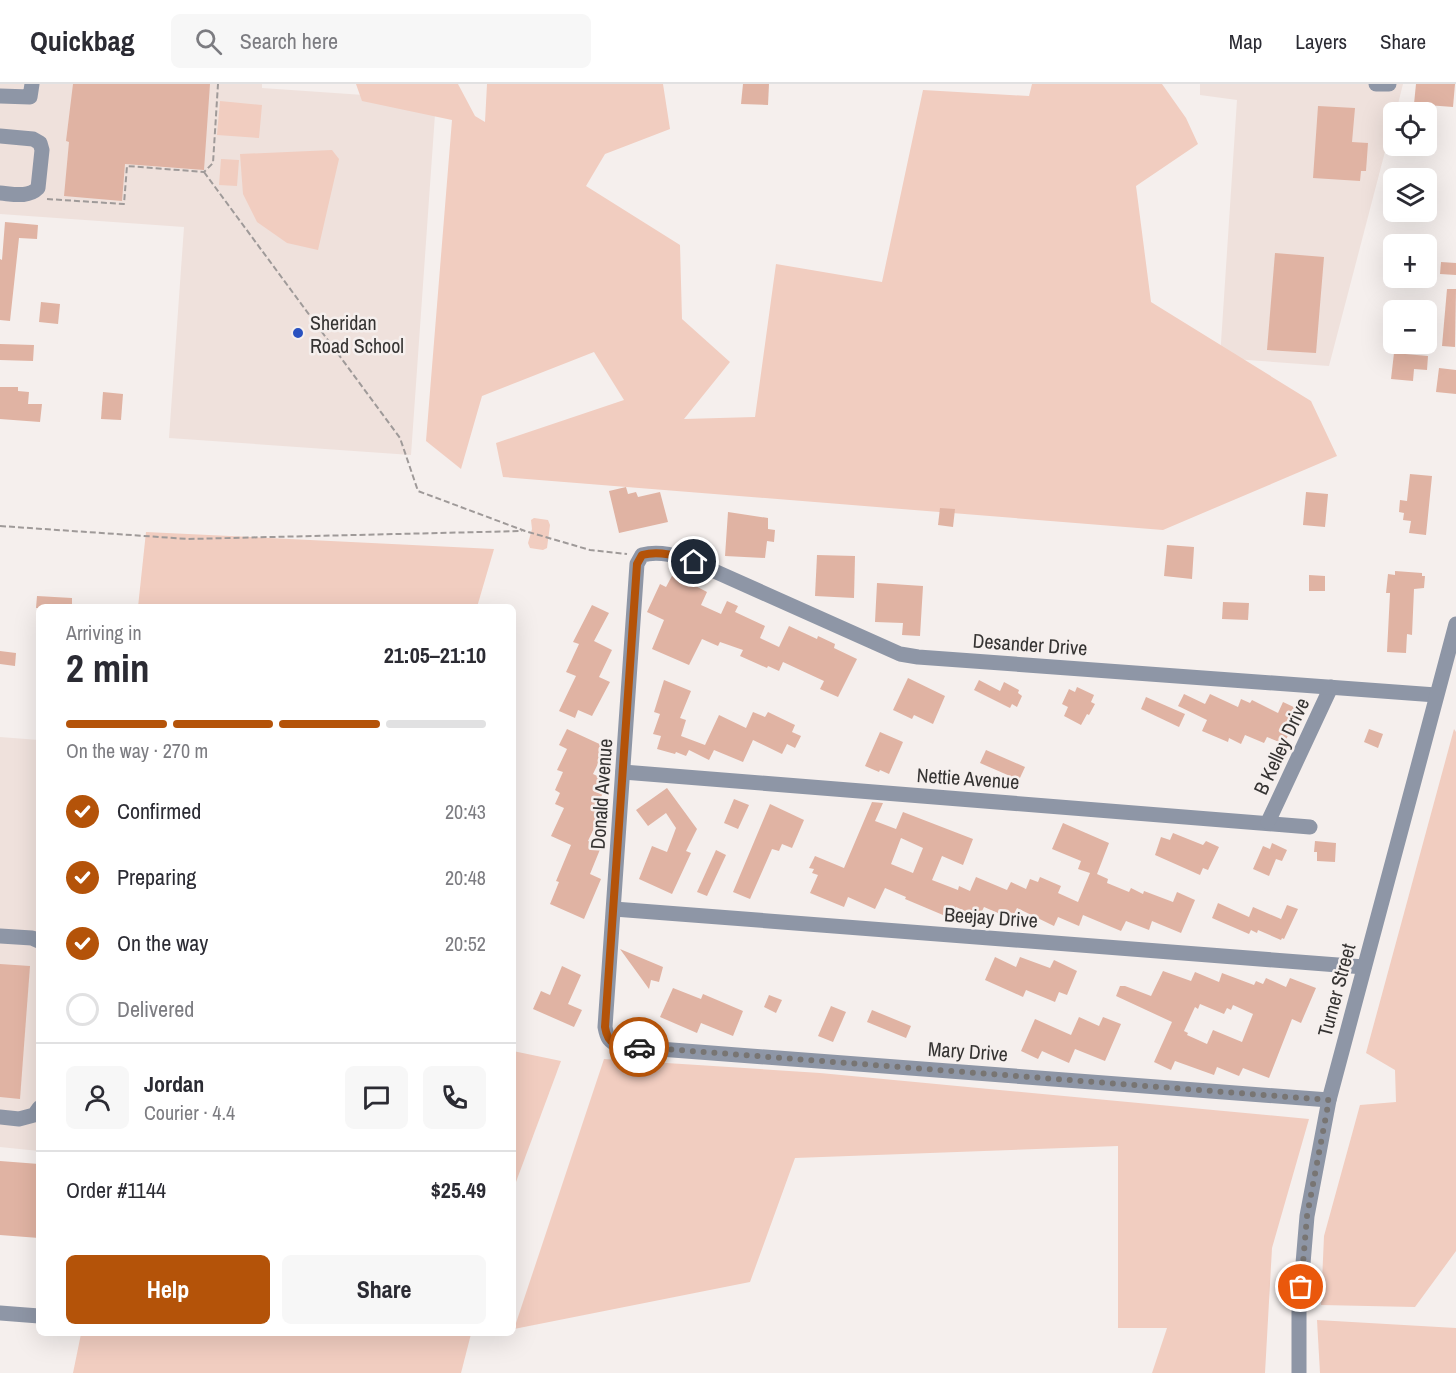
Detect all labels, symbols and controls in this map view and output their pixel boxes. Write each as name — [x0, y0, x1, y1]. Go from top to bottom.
search box — [171, 14, 591, 68]
text: Quickbag — [30, 22, 135, 60]
icon: search — [192, 25, 225, 58]
text: Search here — [240, 26, 338, 56]
text: Map — [1229, 27, 1262, 56]
text: Layers — [1295, 27, 1347, 56]
text: Share — [1380, 27, 1426, 56]
map controls — [1383, 102, 1437, 354]
button: locate — [1383, 102, 1437, 156]
button: layers — [1383, 168, 1437, 222]
button: + — [1383, 234, 1437, 288]
button: − — [1383, 300, 1437, 354]
place label: Sheridan Road School — [310, 309, 404, 359]
marker: Sheridan Road School — [291, 326, 305, 340]
pin — [668, 536, 719, 587]
icon: home — [677, 545, 710, 578]
text: Arriving in — [66, 619, 142, 646]
street label: Desander Drive — [972, 627, 1088, 661]
text: 21:05–21:10 — [384, 640, 486, 670]
text: 2 min — [66, 642, 150, 694]
street label: B Kelley Drive — [1247, 693, 1315, 799]
text: On the way · 270 m — [66, 737, 208, 764]
street label: Donald Avenue — [584, 738, 618, 850]
street label: Nettie Avenue — [916, 761, 1020, 795]
icon: check — [66, 795, 99, 828]
text: Confirmed — [117, 796, 201, 826]
text: 20:43 — [445, 798, 486, 825]
icon: check — [66, 861, 99, 894]
text: Preparing — [117, 862, 196, 892]
text: 20:48 — [445, 864, 486, 891]
street label: Beejay Drive — [943, 900, 1039, 934]
icon: check — [66, 927, 99, 960]
text: On the way — [117, 928, 208, 958]
text: 20:52 — [445, 930, 486, 957]
street label: Turner Street — [1311, 940, 1361, 1039]
text: Delivered — [117, 994, 194, 1024]
courier — [609, 1017, 669, 1077]
icon: car — [623, 1031, 656, 1064]
street label: Mary Drive — [927, 1035, 1009, 1067]
button: person — [66, 1066, 129, 1129]
button: chat — [345, 1066, 408, 1129]
button: phone — [423, 1066, 486, 1129]
text: Jordan — [144, 1069, 204, 1099]
text: Courier · 4.4 — [144, 1099, 235, 1126]
text: Order #1144 — [66, 1175, 166, 1205]
text: $25.49 — [431, 1175, 486, 1205]
button: Help — [66, 1255, 270, 1324]
button: Share — [282, 1255, 486, 1324]
pin — [1275, 1261, 1326, 1312]
icon: bag — [1284, 1270, 1317, 1303]

